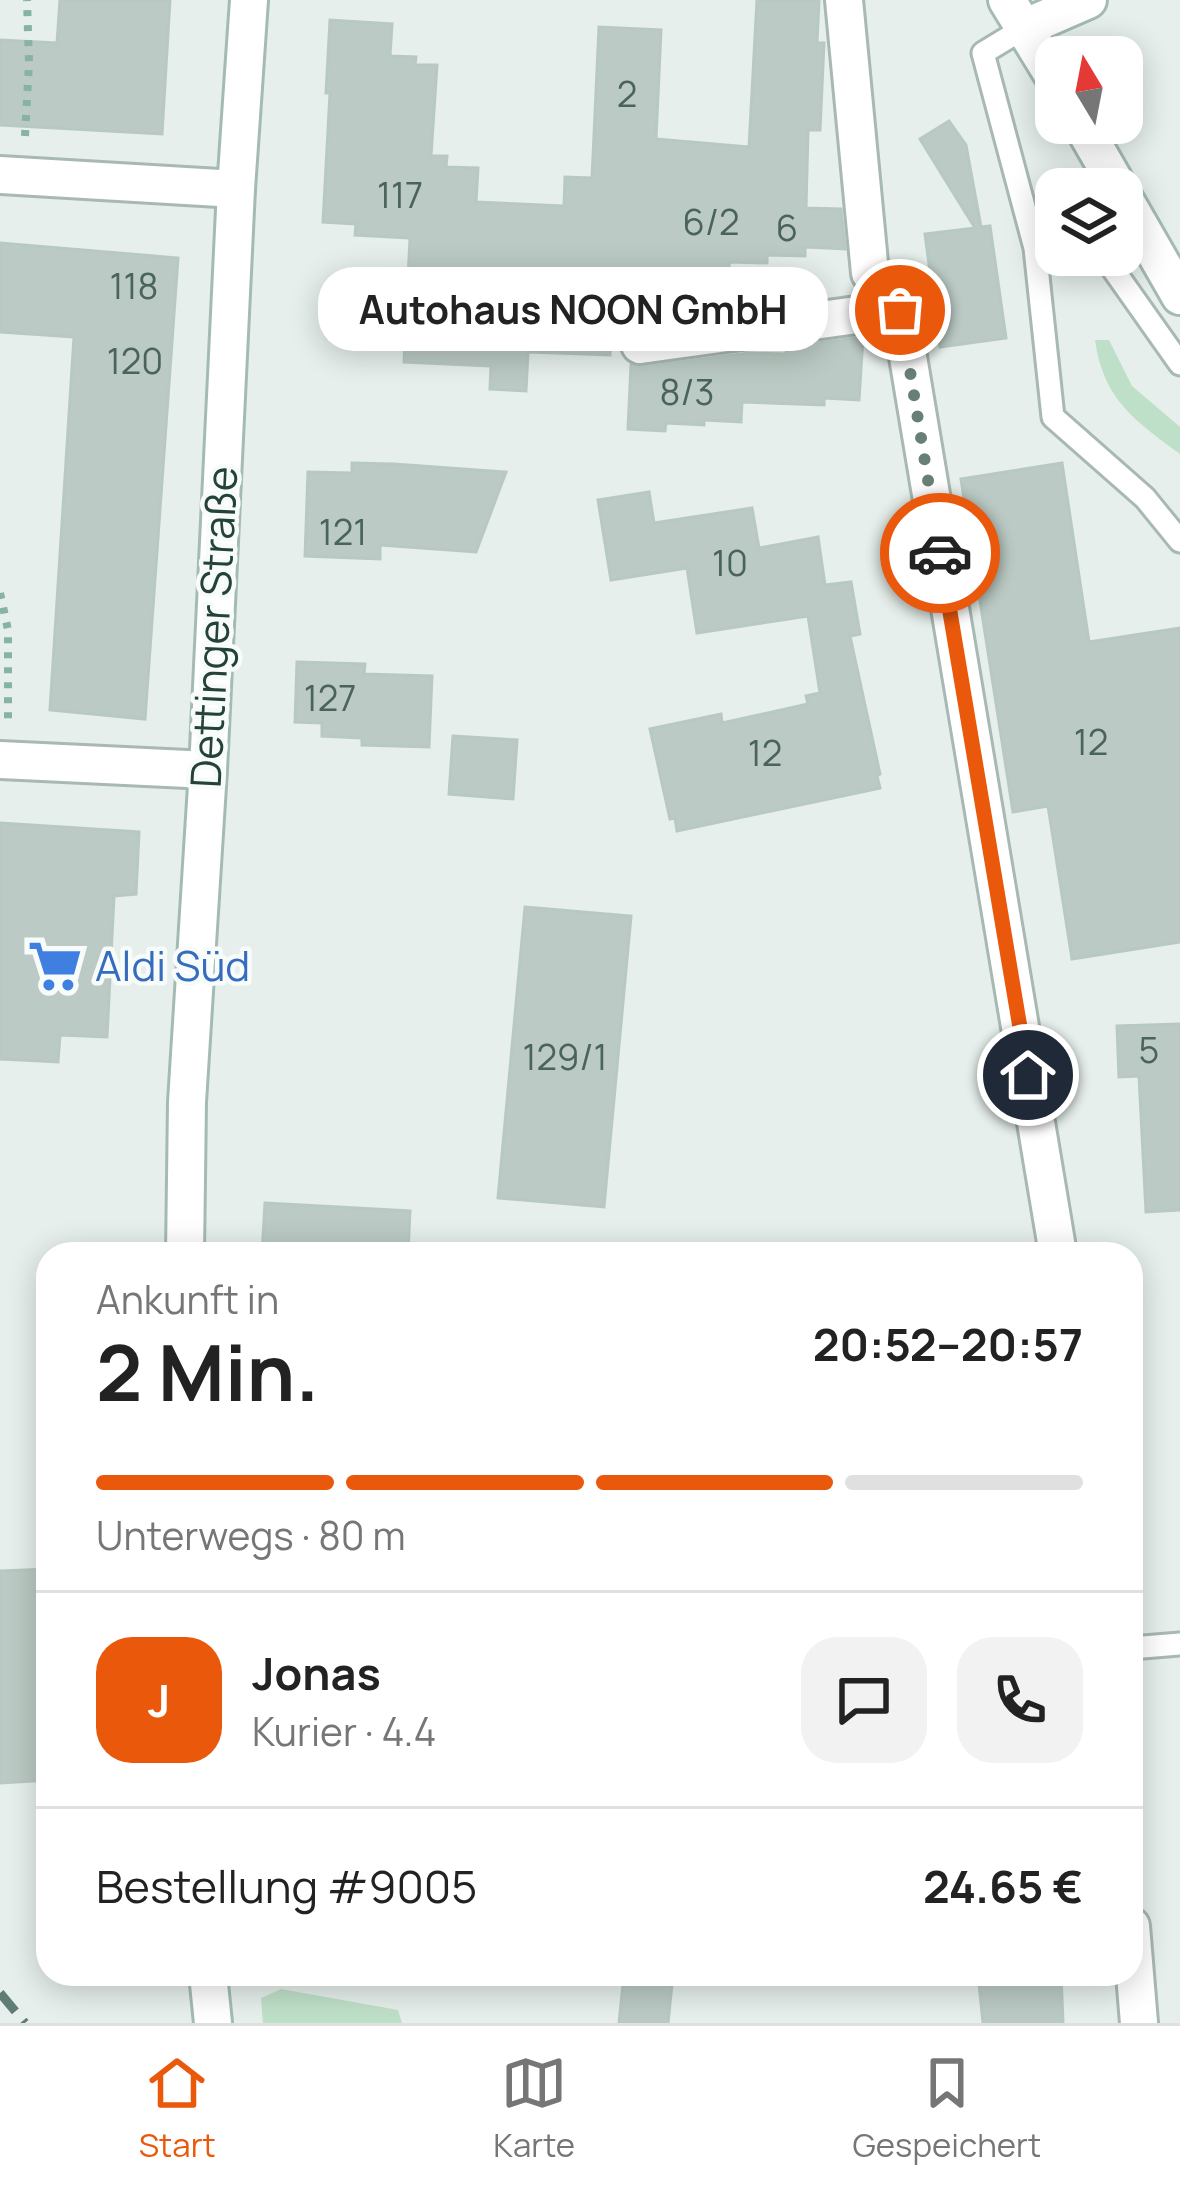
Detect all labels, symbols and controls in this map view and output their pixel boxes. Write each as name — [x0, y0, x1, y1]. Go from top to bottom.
north arrow — [1035, 36, 1143, 144]
map controls — [1035, 36, 1143, 276]
house number: 2 — [617, 69, 637, 118]
button: layers — [1035, 168, 1143, 276]
house number: 117 — [377, 170, 423, 219]
house number: 6/2 — [683, 197, 739, 246]
house number: 6 — [776, 203, 798, 252]
pin — [849, 259, 951, 361]
house number: 118 — [110, 261, 158, 310]
callout: Autohaus NOON GmbH — [318, 268, 828, 352]
icon: bag — [867, 277, 933, 343]
text: Autohaus NOON GmbH — [359, 282, 787, 336]
house number: 120 — [107, 336, 163, 385]
house number: 8/3 — [660, 367, 714, 416]
street label: Dettinger Straße — [176, 465, 250, 789]
courier — [880, 493, 1000, 613]
house number: 121 — [319, 507, 367, 556]
icon: car — [907, 520, 973, 586]
house number: 10 — [712, 538, 748, 587]
house number: 127 — [304, 673, 356, 722]
house number: 12 — [1074, 717, 1108, 766]
house number: 12 — [748, 728, 782, 777]
place label: Aldi Süd — [95, 936, 250, 994]
supermarket icon: Aldi Süd — [26, 937, 84, 995]
pin — [977, 1024, 1079, 1126]
house number: 5 — [1139, 1025, 1159, 1074]
house number: 129/1 — [523, 1032, 607, 1081]
icon: home — [995, 1042, 1061, 1108]
text: Ankunft in — [96, 1272, 279, 1326]
text: 20:52–20:57 — [813, 1313, 1083, 1375]
text: 2 Min. — [96, 1318, 319, 1424]
text: Unterwegs · 80 m — [96, 1508, 406, 1562]
button: chat — [801, 1637, 927, 1763]
button: phone — [957, 1637, 1083, 1763]
text: Jonas — [252, 1642, 381, 1704]
text: J — [148, 1669, 170, 1731]
text: Kurier · 4.4 — [252, 1704, 437, 1758]
text: Bestellung #9005 — [96, 1855, 477, 1917]
text: 24.65 € — [923, 1855, 1083, 1917]
tab: Start — [139, 2050, 216, 2167]
tab: Karte — [493, 2050, 575, 2167]
tab: Gespeichert — [853, 2050, 1041, 2167]

